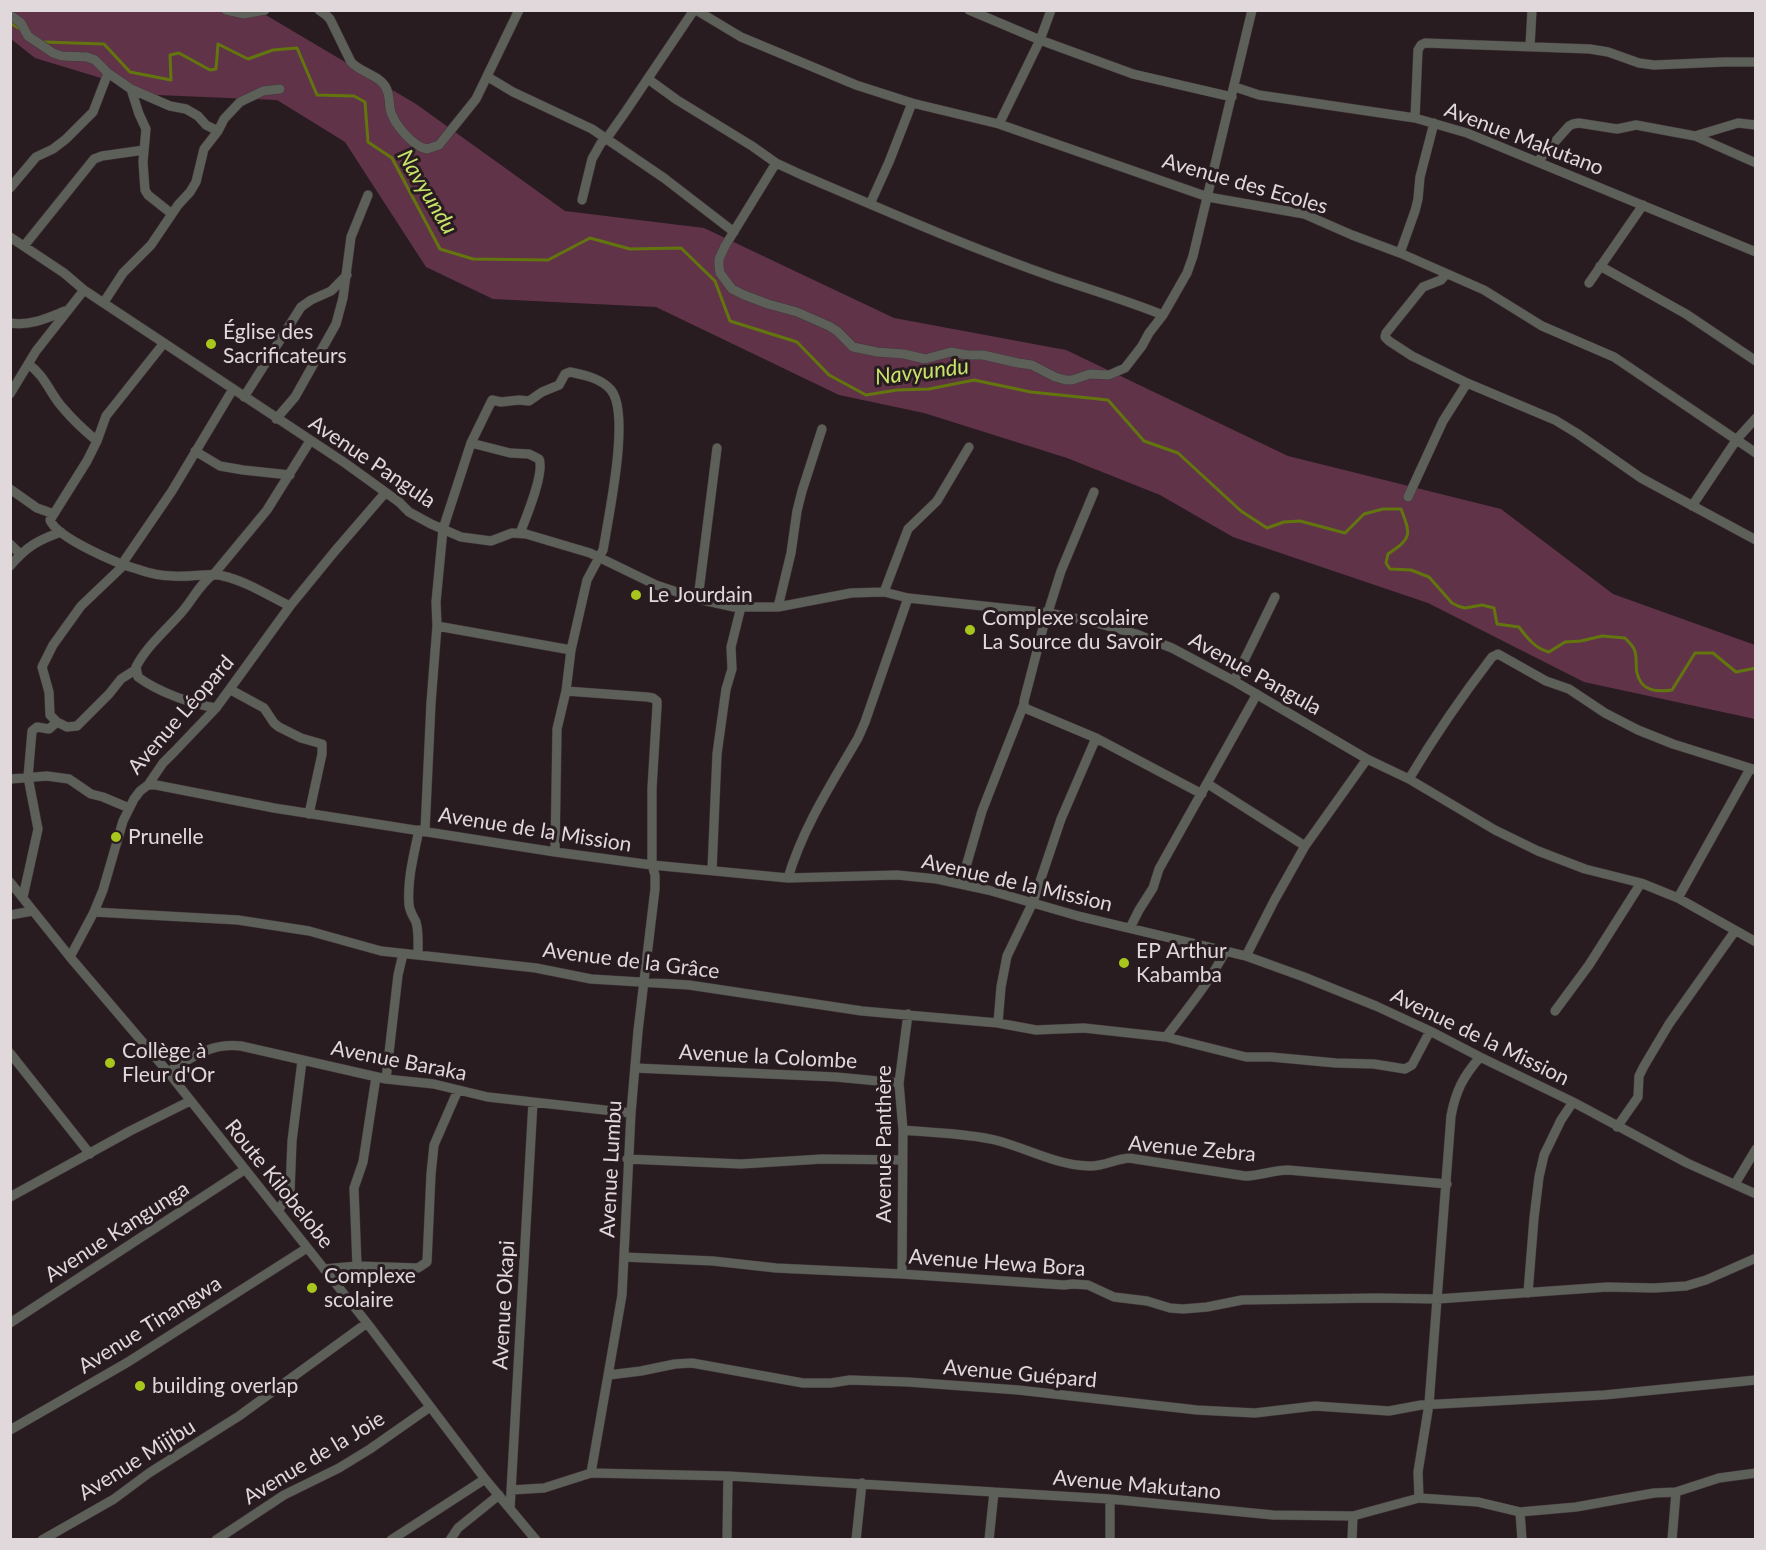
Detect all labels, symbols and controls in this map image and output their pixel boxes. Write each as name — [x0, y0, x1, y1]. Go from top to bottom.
street label: Avenue Makutano — [1441, 97, 1607, 181]
water label: Navyundu — [391, 145, 463, 239]
street label: Avenue des Ecoles — [1159, 148, 1331, 220]
place label: Église des Sacrificateurs — [223, 319, 347, 369]
marker: Église des Sacrificateurs — [204, 337, 218, 351]
water label: Navyundu — [874, 353, 970, 391]
street label: Avenue Pangula — [304, 410, 440, 514]
place label: Le Jourdain — [648, 582, 753, 608]
marker: Le Jourdain — [629, 588, 643, 602]
place label: Complexe scolaire La Source du Savoir — [982, 605, 1162, 655]
marker: Complexe scolaire La Source du Savoir — [963, 623, 977, 637]
street label: Avenue Pangula — [1184, 627, 1326, 721]
street label: Avenue Léopard — [123, 650, 239, 780]
street label: Avenue de la Mission — [437, 802, 633, 858]
place label: Prunelle — [128, 824, 204, 850]
marker: Prunelle — [109, 830, 123, 844]
street label: Avenue de la Mission — [919, 849, 1115, 917]
street label: Avenue de la Grâce — [541, 938, 721, 984]
place label: EP Arthur Kabamba — [1136, 938, 1227, 988]
marker: EP Arthur Kabamba — [1117, 956, 1131, 970]
street label: Avenue de la Mission — [1387, 983, 1573, 1091]
street label: Avenue Baraka — [329, 1035, 469, 1087]
place label: Collège à Fleur d'Or — [122, 1038, 215, 1088]
street label: Avenue la Colombe — [678, 1040, 858, 1074]
marker: Collège à Fleur d'Or — [103, 1056, 117, 1070]
street label: Avenue Panthère — [871, 1065, 897, 1223]
street label: Avenue Lumbu — [595, 1100, 627, 1238]
street label: Route Kilobelobe — [219, 1115, 339, 1253]
street label: Avenue Zebra — [1127, 1131, 1257, 1167]
street label: Avenue Kangunga — [40, 1176, 194, 1288]
street label: Avenue Okapi — [488, 1240, 520, 1370]
street label: Avenue Hewa Bora — [908, 1244, 1086, 1282]
place label: Complexe scolaire — [324, 1263, 416, 1313]
street label: Avenue Tinangwa — [74, 1271, 226, 1379]
marker: Complexe scolaire — [305, 1281, 319, 1295]
street label: Avenue Guépard — [942, 1355, 1098, 1393]
place label: building overlap — [152, 1373, 298, 1399]
marker: building overlap — [133, 1379, 147, 1393]
street label: Avenue de la Joie — [239, 1406, 389, 1510]
street label: Avenue Mijibu — [74, 1414, 200, 1506]
street label: Avenue Makutano — [1052, 1465, 1222, 1505]

